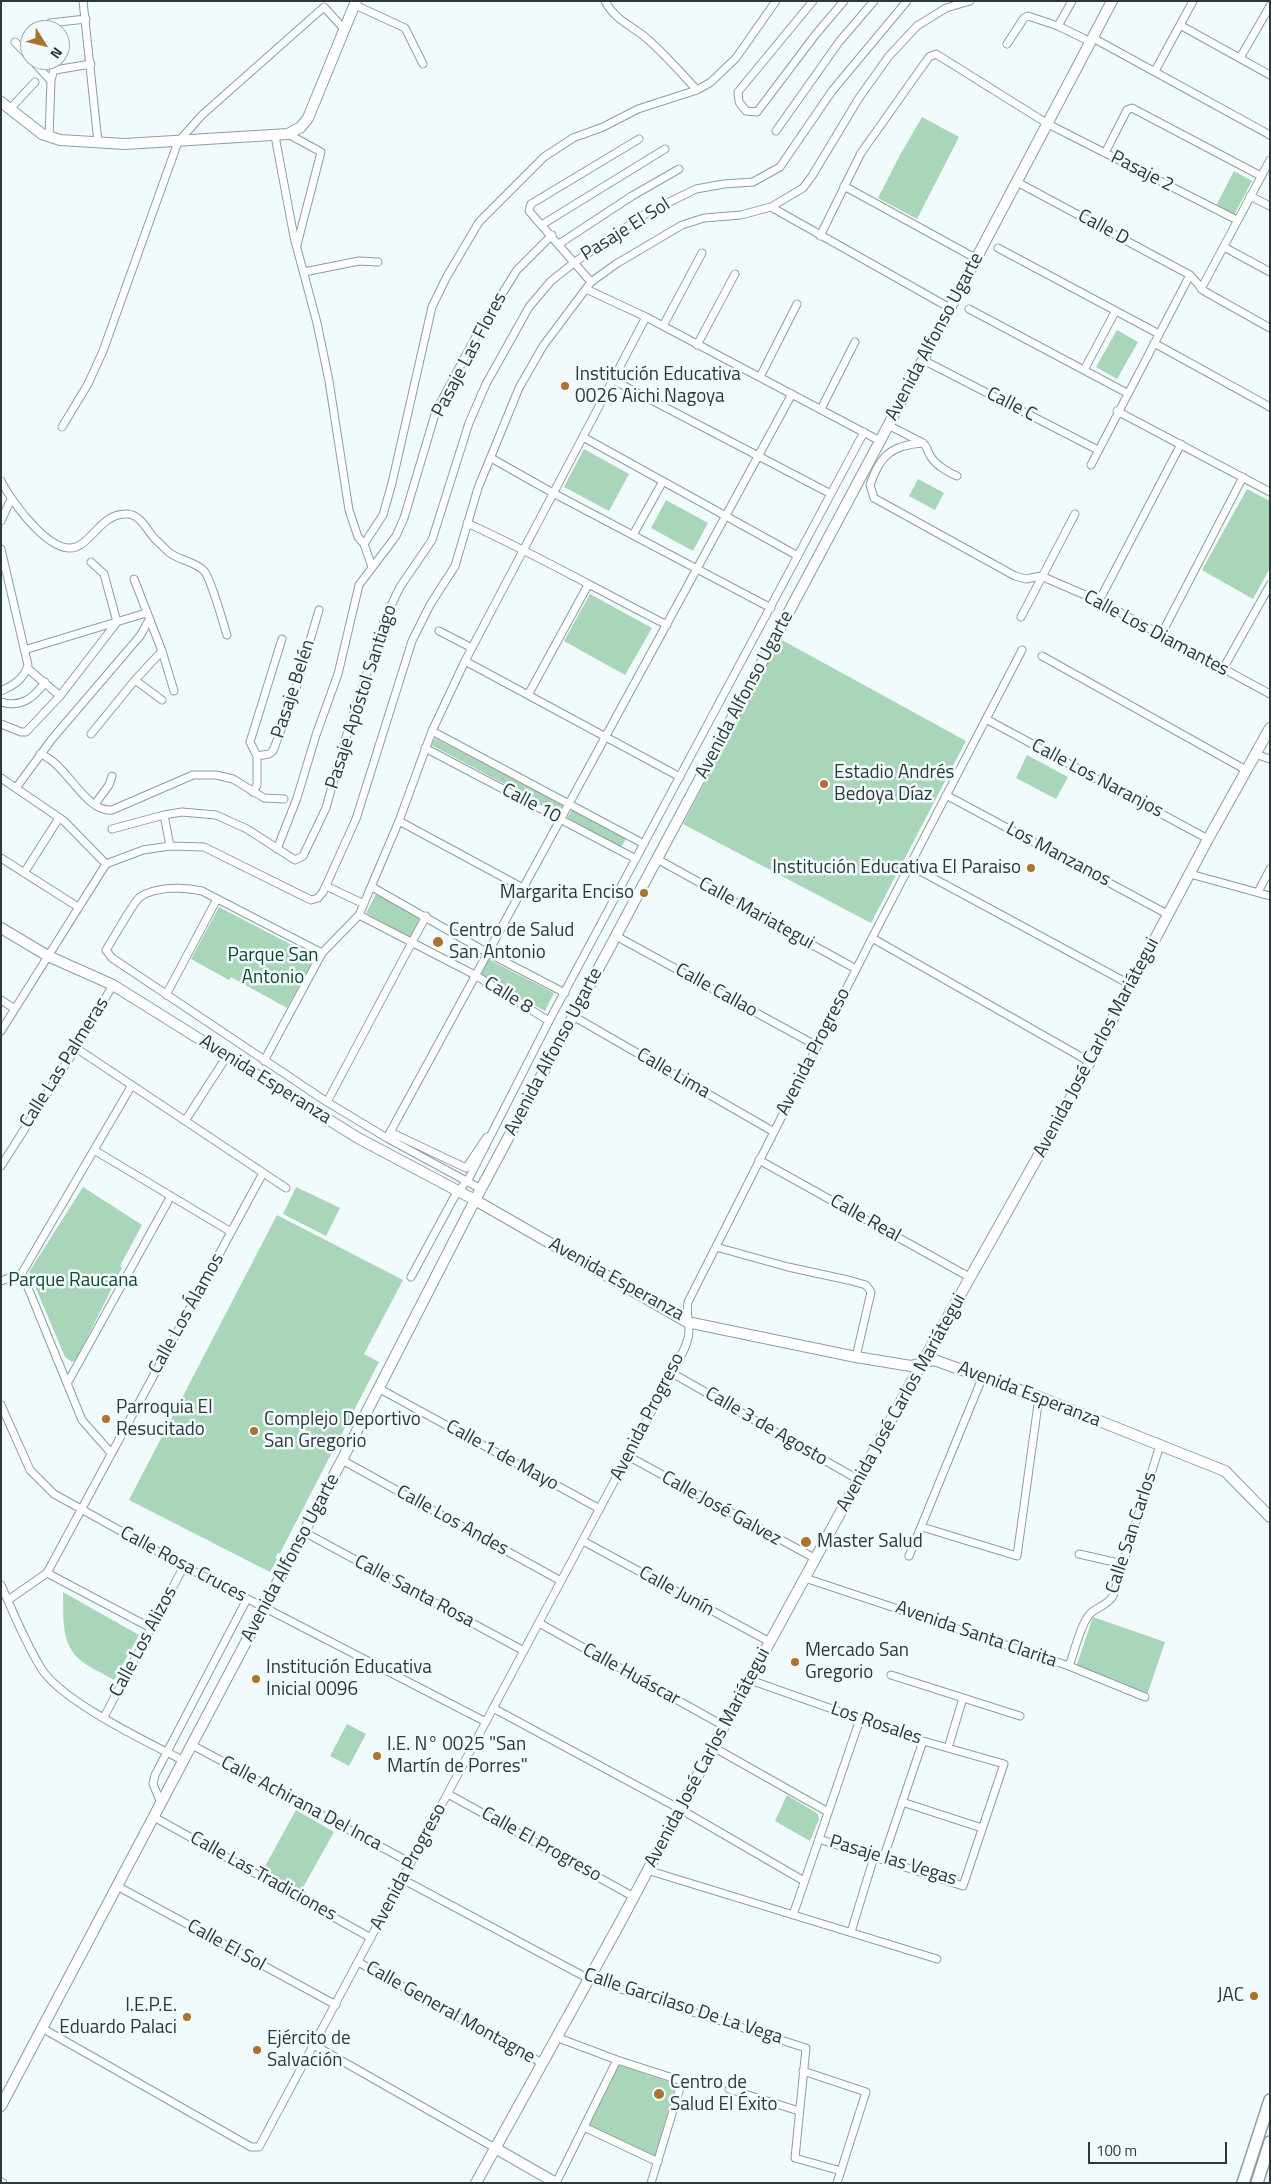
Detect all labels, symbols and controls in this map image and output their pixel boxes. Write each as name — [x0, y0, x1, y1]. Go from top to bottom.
north arrow — [20, 20, 70, 70]
text: N — [45, 43, 68, 64]
street label: Pasaje 2 — [1107, 146, 1177, 198]
street label: Pasaje El Sol — [577, 194, 675, 266]
street label: Calle D — [1074, 205, 1132, 251]
street label: Avenida Alfonso Ugarte — [881, 249, 989, 425]
street label: Pasaje Las Flores — [428, 289, 512, 421]
place label: Institución Educativa 0026 Aichi Nagoya — [575, 364, 741, 408]
marker: Institución Educativa 0026 Aichi Nagoya — [559, 380, 571, 392]
street label: Calle C — [982, 383, 1040, 427]
street label: Calle Los Diamantes — [1080, 586, 1232, 682]
street label: Pasaje Apóstol Santiago — [321, 602, 403, 792]
street label: Avenida Alfonso Ugarte — [691, 607, 799, 783]
street label: Pasaje Belén — [267, 637, 321, 741]
street label: Calle Los Naranjos — [1027, 735, 1167, 823]
place label: Estadio Andrés Bedoya Díaz — [834, 762, 954, 806]
marker: Estadio Andrés Bedoya Díaz — [818, 778, 830, 790]
street label: Calle 10 — [498, 779, 564, 829]
street label: Los Manzanos — [1002, 818, 1114, 892]
place label: Institución Educativa El Paraiso — [772, 857, 1021, 879]
marker: Institución Educativa El Paraiso — [1025, 862, 1037, 874]
street label: Calle Mariategui — [694, 873, 818, 955]
place label: Margarita Enciso — [500, 882, 634, 904]
marker: Margarita Enciso — [638, 887, 650, 899]
place label: Centro de Salud San Antonio — [449, 920, 574, 964]
street label: Avenida José Carlos Mariátegui — [1029, 934, 1165, 1162]
marker: Centro de Salud San Antonio — [431, 935, 445, 949]
park label: Parque San Antonio — [228, 945, 318, 989]
street label: Calle Callao — [671, 959, 761, 1023]
street label: Avenida Alfonso Ugarte — [500, 964, 608, 1140]
street label: Calle 8 — [479, 972, 537, 1020]
street label: Avenida Progreso — [772, 984, 856, 1120]
street label: Calle Las Palmeras — [16, 994, 114, 1132]
street label: Avenida Esperanza — [195, 1030, 335, 1130]
street label: Calle Lima — [632, 1044, 714, 1104]
street label: Calle Real — [826, 1190, 904, 1248]
street label: Avenida Esperanza — [544, 1233, 688, 1327]
street label: Calle Los Álamos — [144, 1250, 230, 1378]
park label: Parque Raucana — [8, 1270, 138, 1292]
street label: Avenida José Carlos Mariátegui — [833, 1290, 971, 1516]
street label: Avenida Progreso — [606, 1349, 690, 1485]
street label: Avenida Esperanza — [954, 1357, 1104, 1433]
street label: Calle 3 de Agosto — [701, 1383, 831, 1471]
place label: Parroquia El Resucitado — [116, 1397, 213, 1441]
place label: Complejo Deportivo San Gregorio — [264, 1409, 421, 1453]
marker: Parroquia El Resucitado — [100, 1413, 112, 1425]
street label: Calle 1 de Mayo — [442, 1416, 562, 1496]
marker: Complejo Deportivo San Gregorio — [248, 1425, 260, 1437]
street label: Calle José Galvez — [657, 1467, 785, 1551]
street label: Calle San Carlos — [1102, 1469, 1162, 1597]
street label: Avenida Alfonso Ugarte — [237, 1470, 345, 1646]
street label: Calle Los Andes — [392, 1481, 512, 1561]
street label: Calle Rosa Cruces — [116, 1522, 250, 1608]
place label: Master Salud — [817, 1531, 923, 1553]
marker: Master Salud — [799, 1535, 813, 1549]
street label: Calle Santa Rosa — [350, 1551, 478, 1633]
street label: Calle Junín — [634, 1562, 718, 1622]
street label: Calle Los Alizos — [105, 1583, 183, 1701]
street label: Avenida Santa Clarita — [892, 1597, 1060, 1673]
street label: Calle Huáscar — [578, 1639, 684, 1711]
place label: Mercado San Gregorio — [805, 1640, 909, 1684]
street label: Avenida José Carlos Mariátegui — [640, 1644, 776, 1872]
marker: Mercado San Gregorio — [789, 1656, 801, 1668]
place label: Institución Educativa Inicial 0096 — [266, 1657, 432, 1701]
marker: Institución Educativa Inicial 0096 — [250, 1673, 262, 1685]
street label: Los Rosales — [827, 1698, 925, 1750]
place label: I.E. N° 0025 "San Martín de Porres" — [387, 1734, 528, 1778]
marker: I.E. N° 0025 "San Martín de Porres" — [371, 1750, 383, 1762]
street label: Calle Achirana Del Inca — [216, 1752, 386, 1856]
street label: Avenida Progreso — [366, 1800, 452, 1934]
street label: Calle El Progreso — [477, 1803, 605, 1887]
street label: Calle Las Tradiciones — [186, 1827, 340, 1927]
street label: Pasaje las Vegas — [827, 1831, 959, 1891]
street label: Calle El Sol — [183, 1915, 269, 1977]
street label: Calle General Montagne — [361, 1957, 539, 2069]
street label: Calle Garcilaso De La Vega — [581, 1964, 785, 2050]
place label: JAC — [1217, 1985, 1244, 2007]
marker: JAC — [1248, 1990, 1260, 2002]
place label: I.E.P.E. Eduardo Palaci — [59, 1995, 177, 2039]
marker: I.E.P.E. Eduardo Palaci — [181, 2011, 193, 2023]
place label: Ejército de Salvación — [267, 2028, 351, 2072]
marker: Ejército de Salvación — [251, 2044, 263, 2056]
place label: Centro de Salud El Éxito — [670, 2072, 778, 2116]
marker: Centro de Salud El Éxito — [652, 2087, 666, 2101]
scale bar — [1091, 2132, 1230, 2164]
text: 100 m — [1096, 2139, 1137, 2162]

